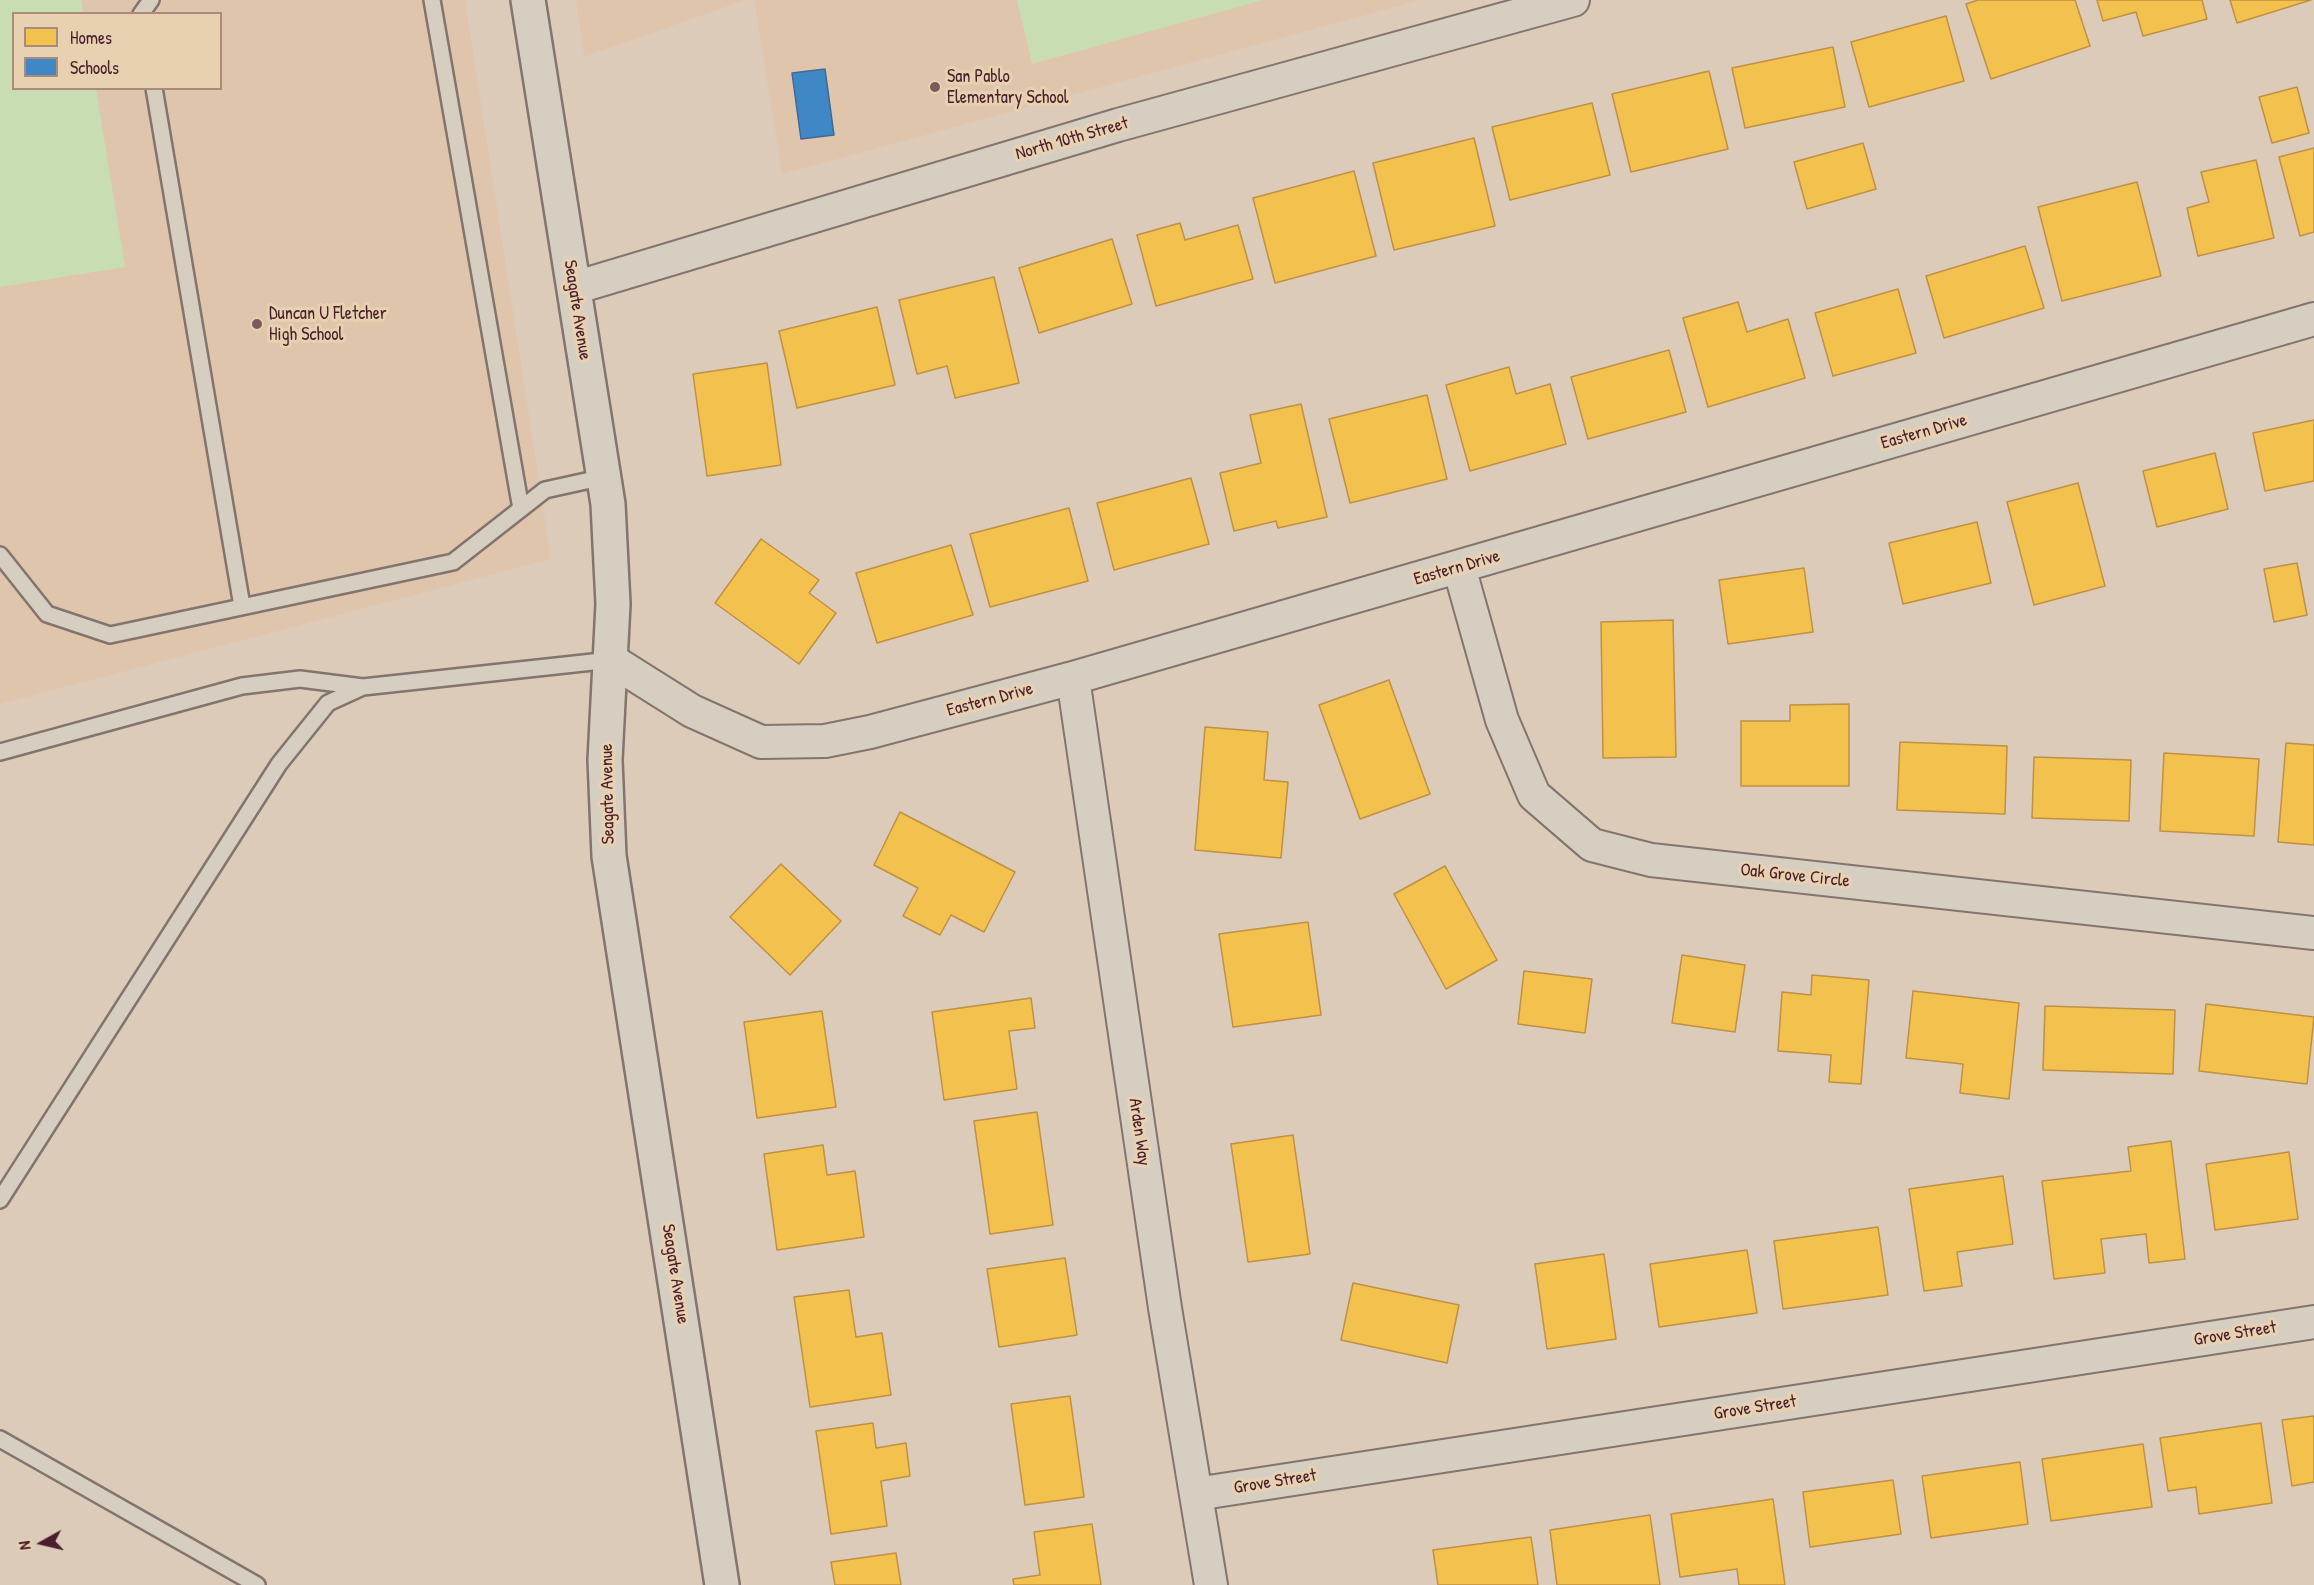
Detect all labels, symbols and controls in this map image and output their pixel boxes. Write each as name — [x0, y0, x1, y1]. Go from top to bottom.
legend — [12, 12, 222, 90]
text: Homes — [70, 25, 112, 50]
text: Schools — [70, 55, 119, 80]
place label: San Pablo Elementary School — [947, 66, 1068, 109]
marker: San Pablo Elementary School — [928, 80, 942, 94]
street label: North 10th Street — [1013, 113, 1131, 165]
street label: Seagate Avenue — [558, 259, 596, 361]
place label: Duncan U Fletcher High School — [269, 303, 387, 346]
marker: Duncan U Fletcher High School — [250, 317, 264, 331]
street label: Eastern Drive — [1879, 409, 1969, 455]
street label: Eastern Drive — [1412, 545, 1502, 591]
street label: Eastern Drive — [945, 678, 1035, 722]
street label: Seagate Avenue — [596, 743, 620, 845]
street label: Oak Grove Circle — [1739, 860, 1851, 892]
street label: Arden Way — [1124, 1097, 1154, 1167]
street label: Seagate Avenue — [656, 1223, 694, 1325]
street label: Grove Street — [2192, 1317, 2278, 1351]
street label: Grove Street — [1712, 1391, 1798, 1425]
street label: Grove Street — [1232, 1465, 1318, 1499]
north arrow — [12, 1513, 72, 1573]
text: N — [13, 1540, 36, 1551]

